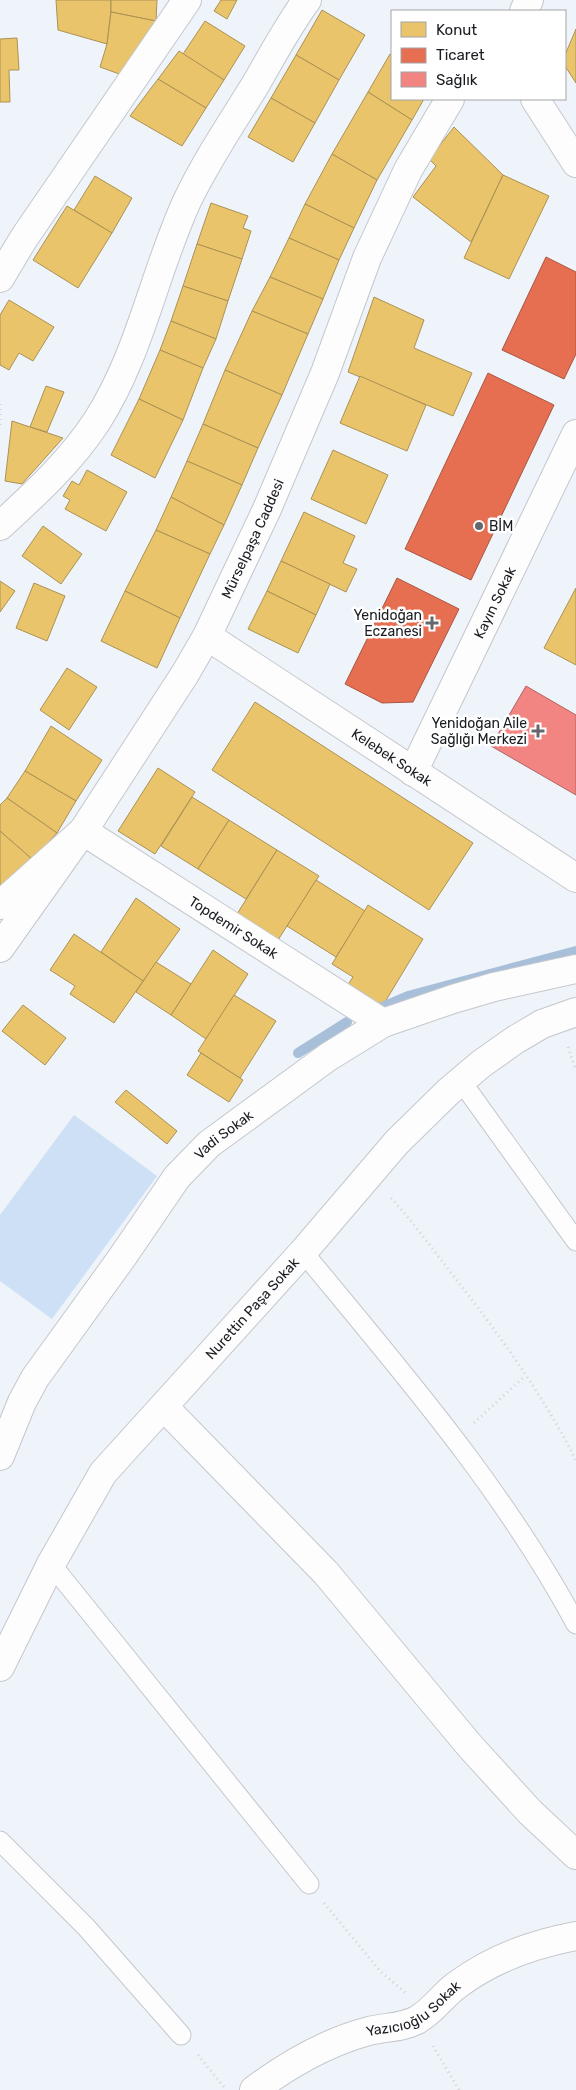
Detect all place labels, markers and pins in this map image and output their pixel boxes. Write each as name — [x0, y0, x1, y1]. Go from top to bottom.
place label: BİM — [489, 518, 513, 535]
marker: BİM — [473, 520, 485, 532]
place label: Yenidoğan Eczanesi — [353, 607, 422, 640]
marker: Yenidoğan Eczanesi — [426, 617, 438, 629]
place label: Yenidoğan Aile Sağlığı Merkezi — [431, 715, 527, 748]
marker: Yenidoğan Aile Sağlığı Merkezi — [531, 724, 545, 738]

